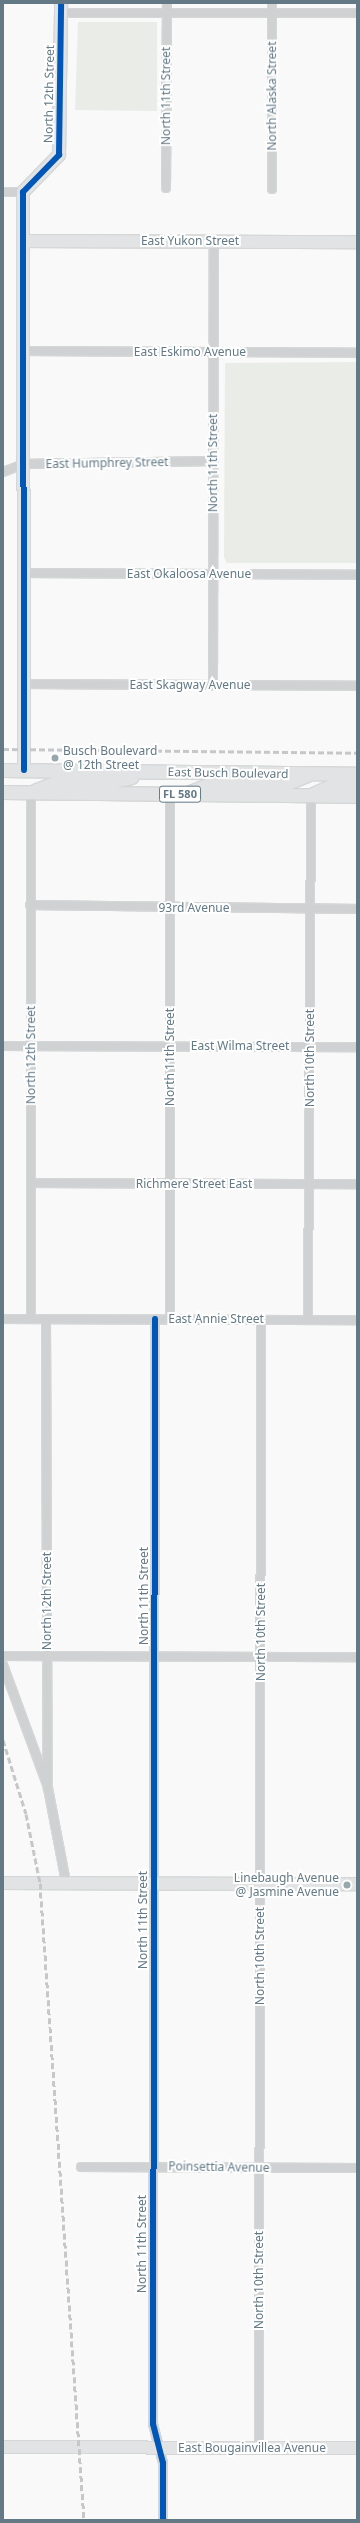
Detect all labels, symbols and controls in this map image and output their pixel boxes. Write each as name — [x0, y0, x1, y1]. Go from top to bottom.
street label: North Alaska Street — [265, 41, 279, 151]
street label: North 12th Street — [41, 45, 57, 143]
street label: North 11th Street — [159, 47, 173, 145]
street label: East Yukon Street — [141, 234, 239, 248]
street label: East Eskimo Avenue — [134, 345, 246, 359]
street label: North 11th Street — [206, 414, 220, 512]
street label: East Humphrey Street — [45, 455, 169, 471]
street label: East Okaloosa Avenue — [127, 567, 251, 581]
street label: East Skagway Avenue — [129, 678, 251, 692]
place label: Busch Boulevard @ 12th Street — [63, 744, 157, 772]
marker: Busch Boulevard @ 12th Street — [50, 753, 60, 763]
street label: East Busch Boulevard — [167, 765, 289, 781]
road number: FL 580 — [159, 785, 201, 803]
street label: 93rd Avenue — [158, 901, 230, 915]
street label: North 12th Street — [24, 1006, 38, 1104]
street label: North 11th Street — [163, 1008, 177, 1106]
street label: North 10th Street — [303, 1009, 317, 1107]
street label: East Wilma Street — [191, 1039, 289, 1053]
street label: Richmere Street East — [136, 1177, 252, 1191]
street label: East Annie Street — [168, 1312, 264, 1326]
street label: North 11th Street — [137, 1547, 151, 1645]
street label: North 12th Street — [40, 1552, 54, 1650]
street label: North 10th Street — [254, 1583, 268, 1681]
street label: North 11th Street — [136, 1871, 150, 1969]
place label: Linebaugh Avenue @ Jasmine Avenue — [234, 1871, 339, 1899]
marker: Linebaugh Avenue @ Jasmine Avenue — [342, 1880, 352, 1890]
street label: North 10th Street — [253, 1907, 267, 2005]
street label: Poinsettia Avenue — [168, 2159, 270, 2175]
street label: North 11th Street — [135, 2195, 149, 2293]
street label: North 10th Street — [252, 2231, 266, 2329]
street label: East Bougainvillea Avenue — [178, 2441, 326, 2455]

